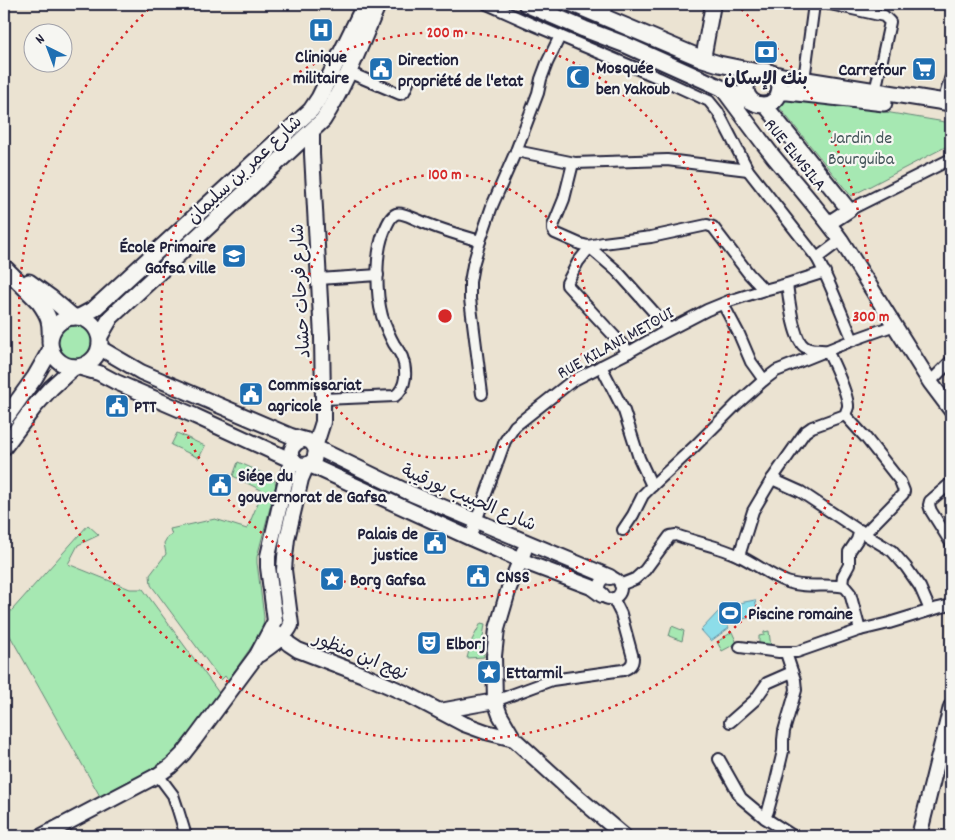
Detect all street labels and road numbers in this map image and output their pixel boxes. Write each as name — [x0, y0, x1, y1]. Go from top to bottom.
street label: شارع عمر بن سليمان — [182, 111, 309, 231]
street label: RUE ELMSILA — [757, 114, 831, 197]
street label: شارع فرحات حشاد — [286, 223, 319, 359]
street label: RUE KILANI METOUI — [553, 302, 679, 387]
street label: شارع الحبيب بورقيبة — [397, 460, 539, 539]
street label: نهج ابن منظور — [307, 626, 411, 688]

